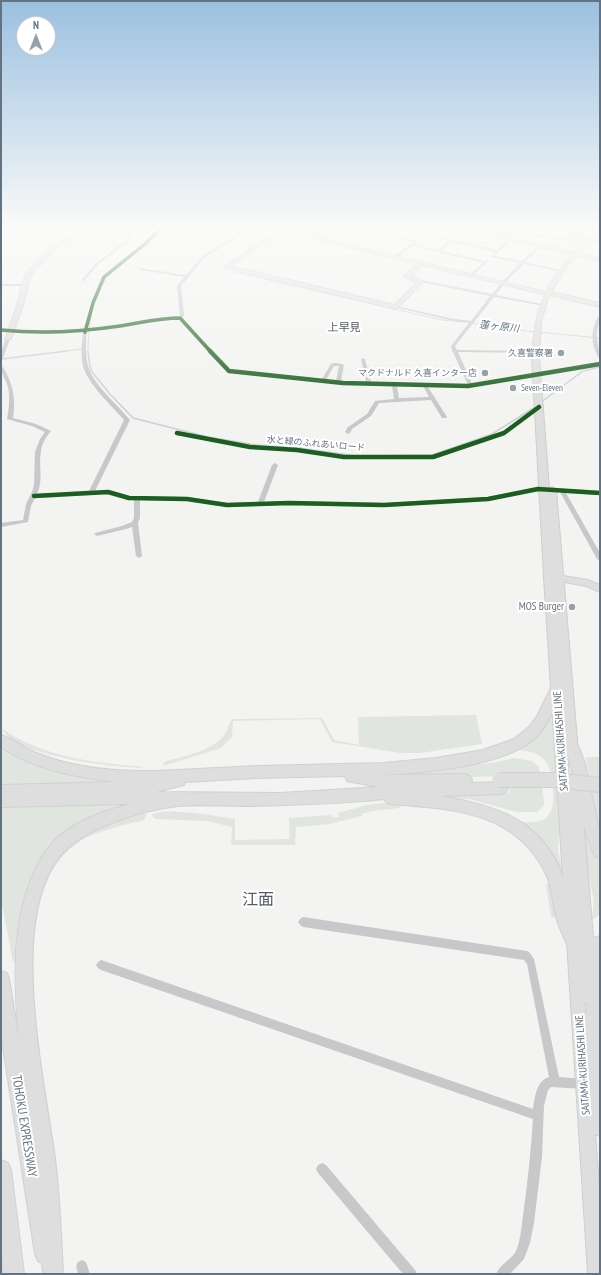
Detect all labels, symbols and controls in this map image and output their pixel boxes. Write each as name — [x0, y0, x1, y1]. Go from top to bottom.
north arrow — [16, 16, 56, 56]
text: N — [33, 18, 39, 32]
water label: 蓮ヶ原川 — [478, 319, 520, 335]
district label: 上早見 — [328, 321, 360, 335]
place label: 久喜警察署 — [508, 348, 553, 358]
marker: 久喜警察署 — [556, 348, 566, 358]
place label: マクドナルド 久喜インター店 — [358, 368, 477, 378]
marker: マクドナルド 久喜インター店 — [480, 368, 490, 378]
marker: Seven-Eleven — [508, 383, 518, 393]
place label: Seven-Eleven — [521, 383, 563, 393]
street label: 水と緑のふれあいロード — [266, 434, 366, 454]
place label: MOS Burger — [519, 600, 564, 614]
marker: MOS Burger — [567, 602, 577, 612]
street label: SAITAMA-KURIHASHI LINE — [551, 690, 571, 792]
district label: 江面 — [242, 890, 274, 910]
street label: SAITAMA-KURIHASHI LINE — [573, 1014, 593, 1116]
street label: TOHOKU EXPRESSWAY — [8, 1074, 40, 1178]

